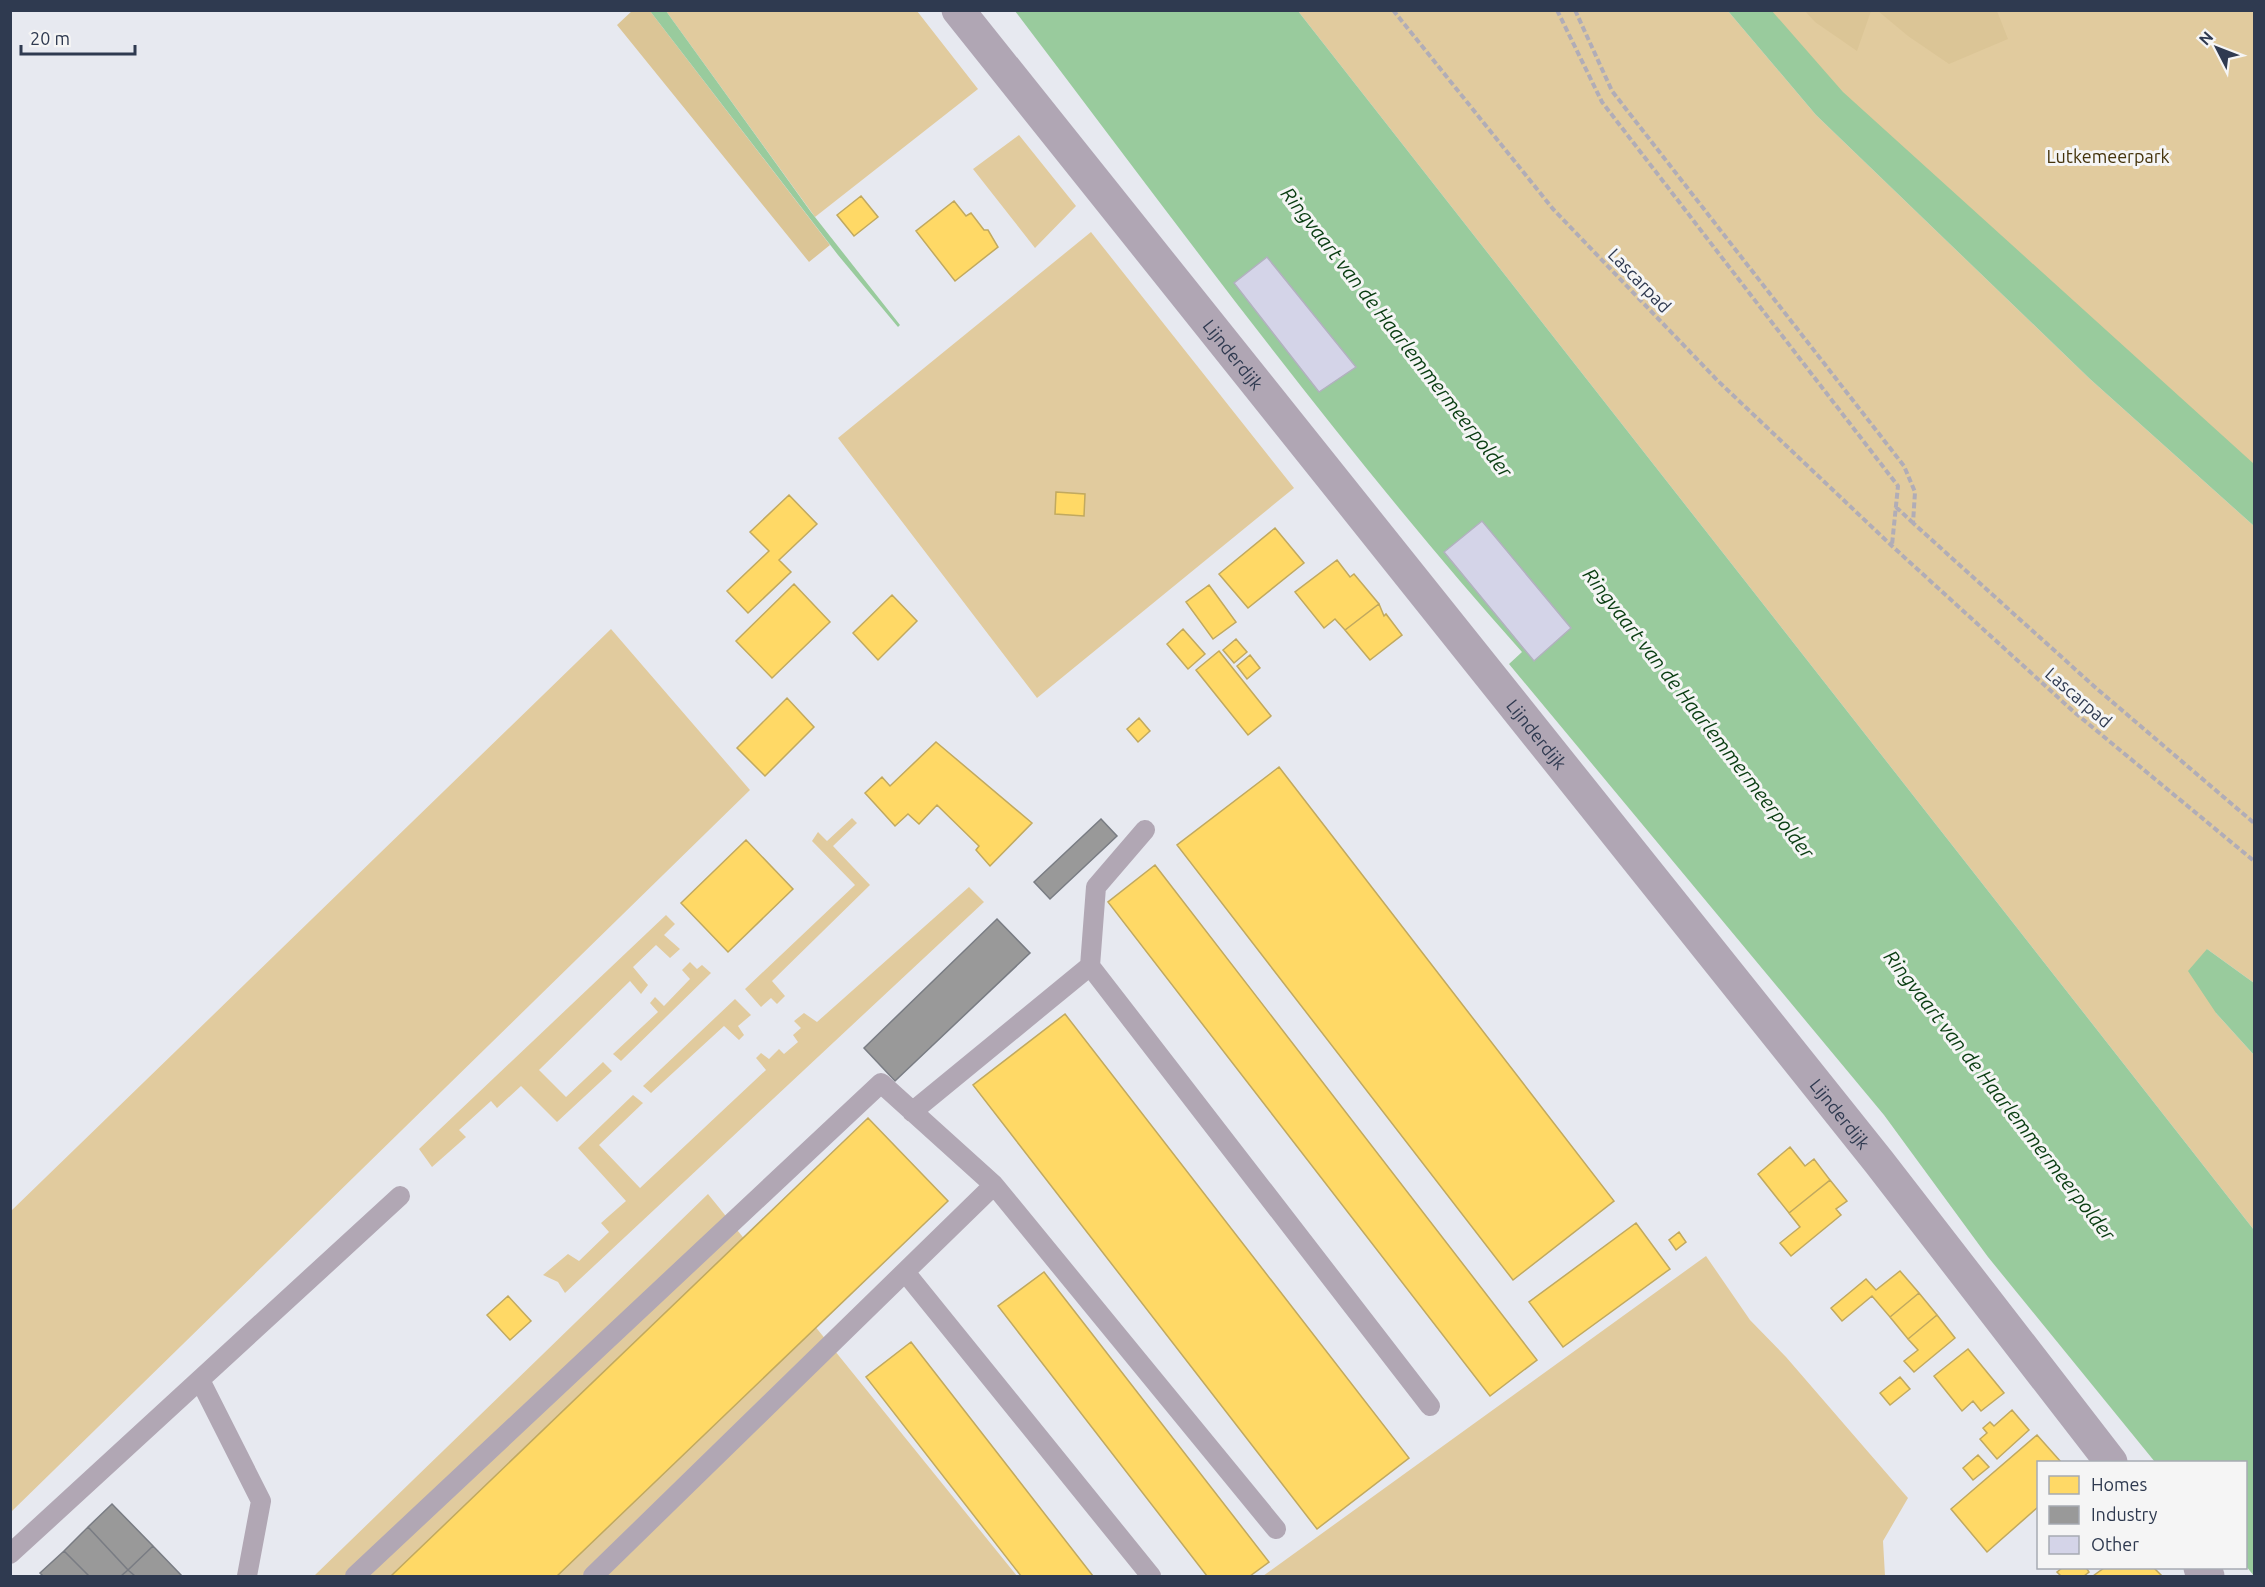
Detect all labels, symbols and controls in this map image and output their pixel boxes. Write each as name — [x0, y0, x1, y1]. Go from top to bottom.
scale bar — [21, 18, 135, 56]
north arrow — [2187, 18, 2247, 78]
text: 20 m — [30, 28, 70, 48]
text: N — [2195, 28, 2217, 48]
park label: Lutkemeerpark — [2046, 146, 2170, 166]
water label: Ringvaart van de Haarlemmermeerpolder — [1277, 182, 1518, 483]
street label: Lascarpad — [1605, 244, 1675, 316]
street label: Lijnderdijk — [1199, 315, 1267, 393]
water label: Ringvaart van de Haarlemmermeerpolder — [1579, 563, 1820, 864]
street label: Lascarpad — [2042, 663, 2116, 731]
street label: Lijnderdijk — [1503, 695, 1571, 773]
water label: Ringvaart van de Haarlemmermeerpolder — [1880, 945, 2121, 1246]
street label: Lijnderdijk — [1806, 1075, 1874, 1153]
legend — [2037, 1461, 2247, 1569]
text: Homes — [2091, 1474, 2148, 1494]
text: Industry — [2091, 1504, 2158, 1524]
text: Other — [2091, 1534, 2139, 1554]

